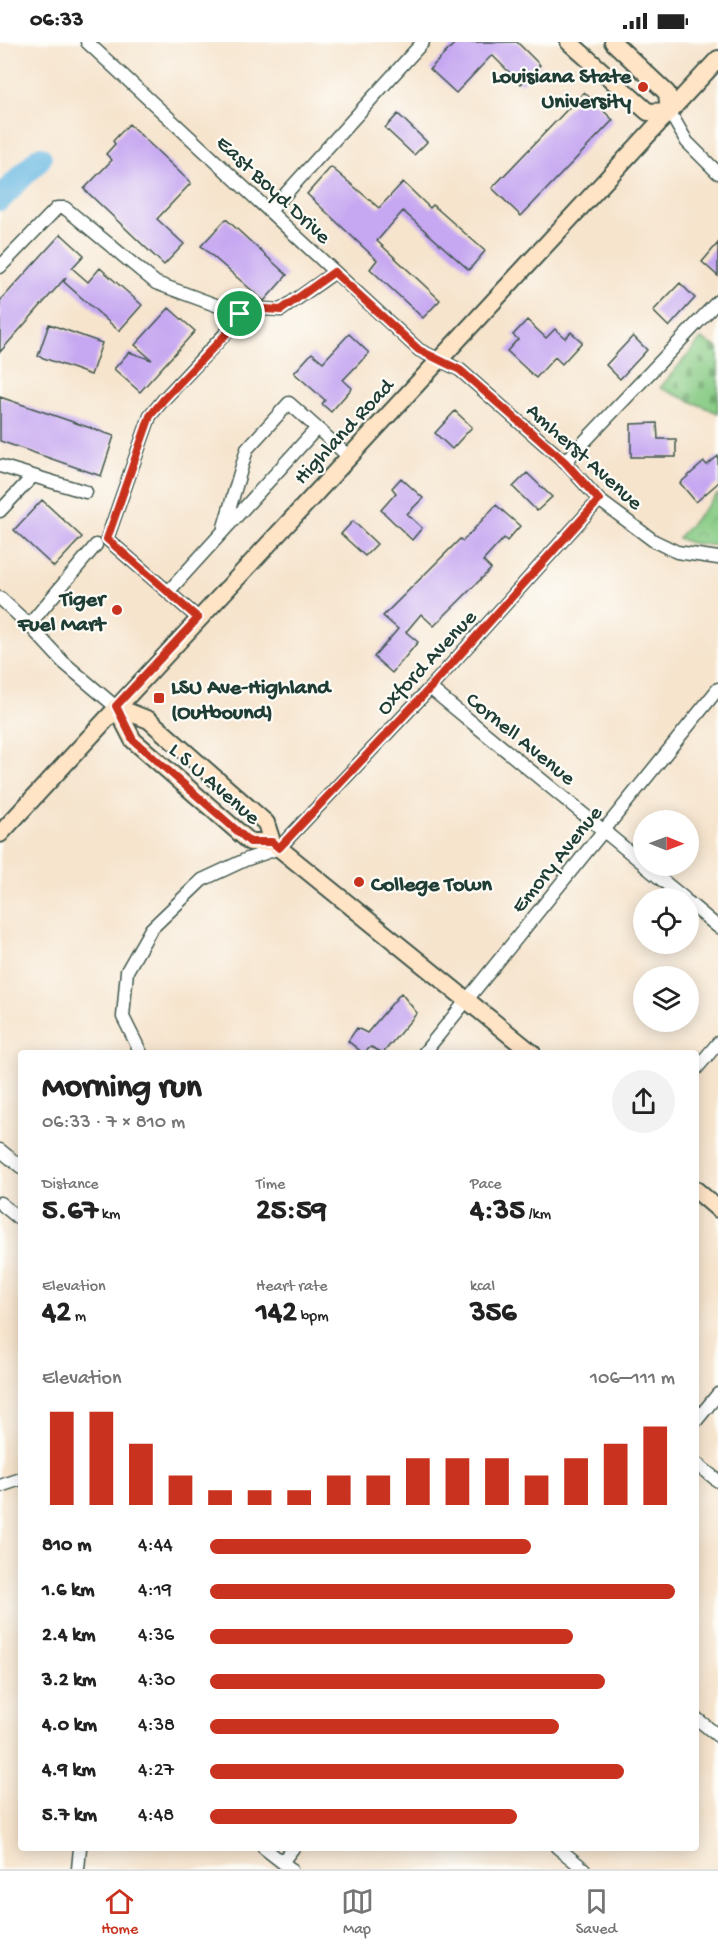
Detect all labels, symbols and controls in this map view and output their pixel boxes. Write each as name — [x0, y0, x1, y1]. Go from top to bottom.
text: 06:33 — [30, 8, 83, 34]
place label: Louisiana State University — [492, 65, 632, 116]
marker: Louisiana State University — [636, 80, 650, 94]
street label: East Boyd Drive — [209, 131, 336, 251]
pin — [214, 288, 265, 339]
icon: arrive — [223, 297, 256, 330]
street label: Highland Road — [289, 373, 402, 491]
street label: Amherst Avenue — [520, 399, 647, 518]
place label: Tiger Fuel Mart — [17, 588, 107, 639]
marker: Tiger Fuel Mart — [110, 603, 124, 617]
street label: Oxford Avenue — [372, 605, 484, 722]
place label: LSU Ave-Highland (Outbound) — [171, 676, 332, 727]
street label: Cornell Avenue — [459, 688, 580, 793]
marker: LSU Ave-Highland (Outbound) — [152, 691, 166, 705]
street label: L S U Avenue — [162, 738, 265, 832]
street label: Emory Avenue — [507, 801, 610, 919]
north arrow — [633, 810, 699, 876]
map controls — [633, 810, 699, 1032]
place label: College Town — [370, 873, 492, 899]
marker: College Town — [352, 875, 366, 889]
button: locate — [633, 888, 699, 954]
button: layers — [633, 966, 699, 1032]
text: Morning run — [42, 1070, 202, 1108]
button: share — [612, 1070, 675, 1133]
text: 06:33 · 7 × 810 m — [42, 1112, 185, 1135]
text: Distance — [42, 1176, 99, 1195]
text: Time — [256, 1176, 285, 1195]
text: Pace — [470, 1176, 501, 1195]
text: 5.67 — [42, 1195, 98, 1230]
text: 25:59 — [256, 1195, 327, 1230]
text: 4:35 — [470, 1195, 525, 1230]
text: km — [98, 1206, 120, 1225]
text: /km — [525, 1206, 551, 1225]
text: Elevation — [42, 1278, 106, 1297]
text: Heart rate — [256, 1278, 328, 1297]
text: kcal — [470, 1278, 495, 1297]
text: 42 — [42, 1297, 71, 1332]
text: 142 — [256, 1297, 297, 1332]
text: 356 — [470, 1297, 517, 1332]
text: m — [71, 1308, 86, 1327]
text: bpm — [297, 1308, 328, 1327]
text: Elevation — [42, 1368, 122, 1391]
text: 106–111 m — [590, 1368, 675, 1391]
text: 810 m — [42, 1535, 91, 1558]
text: 4:44 — [138, 1535, 173, 1558]
text: 1.6 km — [42, 1580, 94, 1603]
text: 4:19 — [138, 1580, 172, 1603]
text: 2.4 km — [42, 1625, 95, 1648]
text: 4:36 — [138, 1625, 174, 1648]
text: 3.2 km — [42, 1670, 96, 1693]
text: 4:30 — [138, 1670, 175, 1693]
text: 4.0 km — [42, 1715, 97, 1738]
text: 4:38 — [138, 1715, 175, 1738]
text: 4.9 km — [42, 1760, 96, 1783]
text: 4:27 — [138, 1760, 174, 1783]
text: 5.7 km — [42, 1805, 97, 1828]
text: 4:48 — [138, 1805, 174, 1828]
tab: Home — [101, 1885, 138, 1940]
tab: Map — [341, 1885, 374, 1940]
tab: Saved — [576, 1885, 617, 1940]

